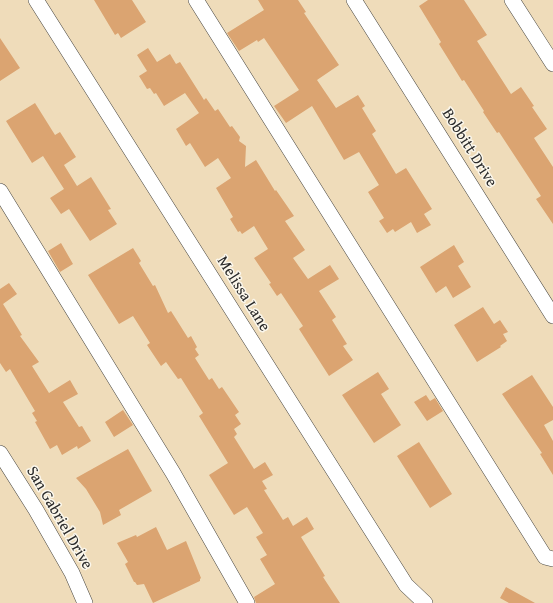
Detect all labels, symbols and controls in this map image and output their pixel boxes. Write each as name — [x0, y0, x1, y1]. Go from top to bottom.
street label: Bobbitt Drive — [437, 105, 501, 191]
street label: Melissa Lane — [212, 253, 274, 335]
street label: San Gabriel Drive — [22, 463, 96, 573]

